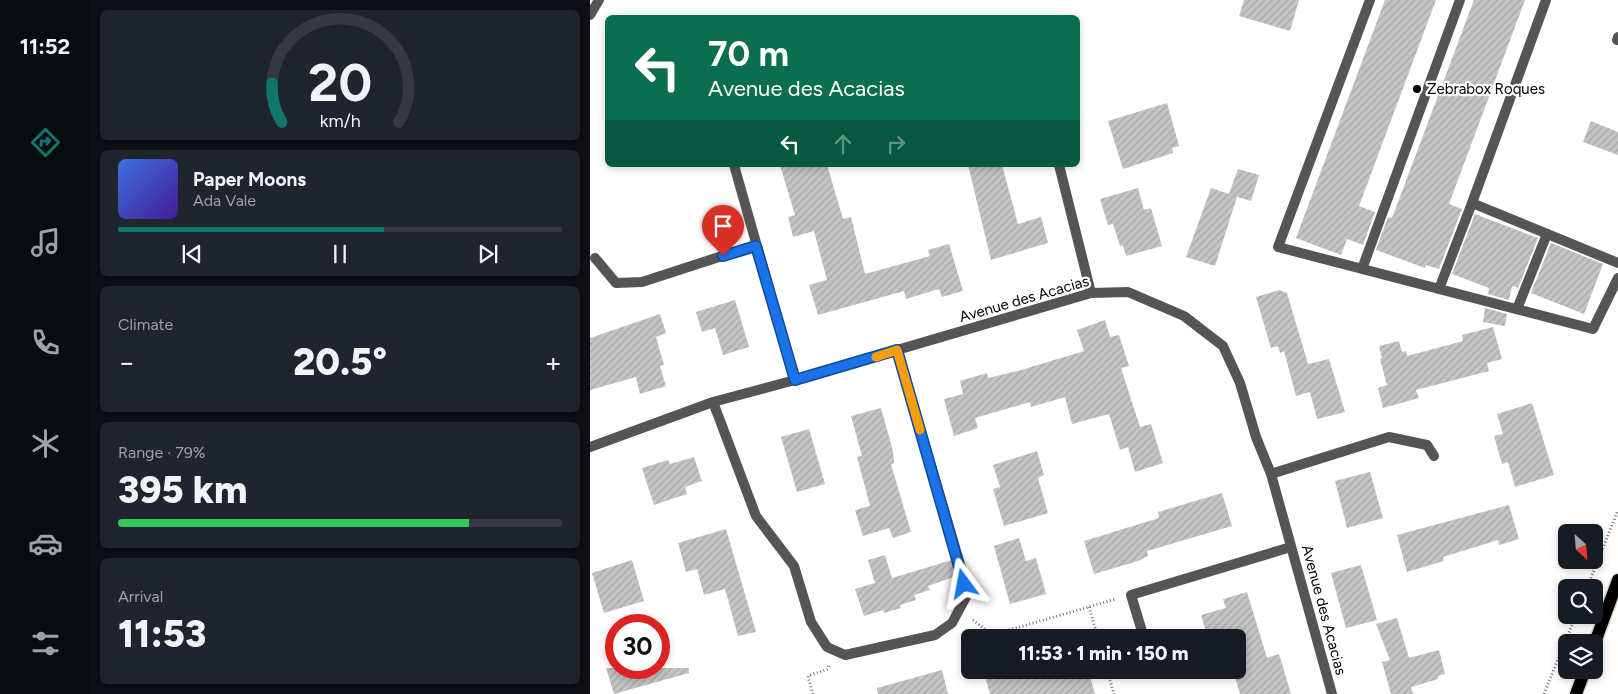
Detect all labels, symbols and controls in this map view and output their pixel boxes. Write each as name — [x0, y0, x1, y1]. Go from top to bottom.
text: 11:52 — [20, 33, 70, 60]
text: 70 m — [708, 33, 789, 75]
icon: left — [625, 35, 690, 100]
text: 20 — [308, 52, 372, 114]
text: Avenue des Acacias — [708, 75, 905, 102]
place label: Zebrabox Roques — [1427, 80, 1545, 98]
marker: Zebrabox Roques — [1411, 83, 1423, 95]
text: km/h — [320, 110, 360, 131]
icon: directions — [28, 125, 63, 160]
icon: left — [776, 130, 804, 158]
icon: ahead — [829, 130, 857, 158]
icon: right — [882, 130, 910, 158]
text: Paper Moons — [193, 168, 306, 191]
text: Ada Vale — [193, 191, 256, 210]
pin — [702, 205, 744, 256]
icon: arrive — [709, 212, 737, 240]
icon: music — [28, 225, 63, 260]
icon: previous — [178, 240, 206, 268]
icon: pause — [326, 240, 354, 268]
icon: next — [474, 240, 502, 268]
street label: Avenue des Acacias — [957, 272, 1091, 326]
text: Climate — [118, 315, 173, 334]
icon: phone — [28, 325, 63, 360]
text: 20.5° — [293, 339, 387, 385]
text: − — [118, 345, 135, 379]
text: + — [545, 345, 562, 379]
icon: climate — [28, 426, 63, 461]
text: Range · 79% — [118, 443, 205, 462]
text: 395 km — [118, 467, 248, 513]
north arrow — [1558, 524, 1602, 569]
map controls — [1558, 524, 1603, 679]
icon: car — [28, 526, 63, 561]
street label: Avenue des Acacias — [1298, 543, 1350, 677]
position arrow — [937, 557, 989, 609]
button: search — [1558, 579, 1603, 624]
text: Arrival — [118, 587, 163, 606]
text: 11:53 — [118, 611, 206, 657]
speed limit sign: 30 — [605, 614, 670, 679]
icon: filters — [28, 626, 63, 661]
button: layers — [1558, 634, 1603, 679]
text: 11:53 · 1 min · 150 m — [1018, 642, 1189, 665]

